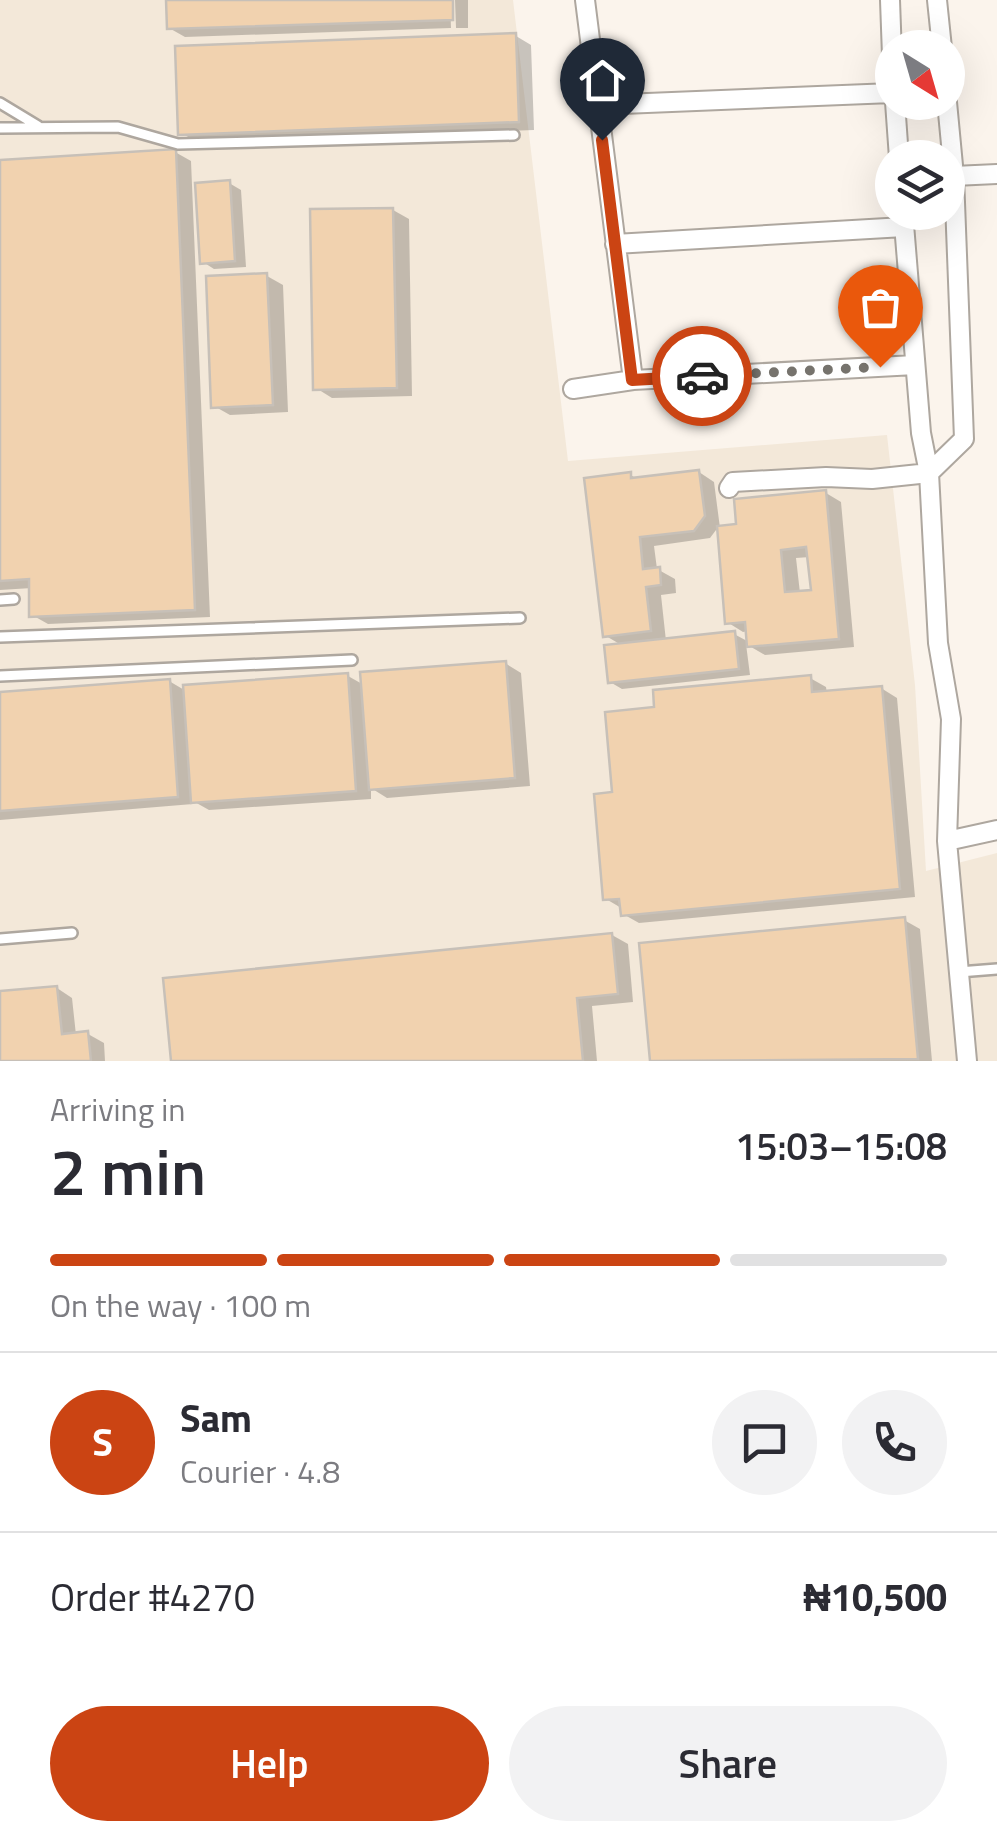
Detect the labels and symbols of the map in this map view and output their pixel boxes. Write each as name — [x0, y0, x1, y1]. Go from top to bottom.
north arrow — [875, 30, 965, 120]
pin — [560, 38, 645, 141]
pin — [838, 265, 923, 368]
courier — [652, 326, 752, 426]

